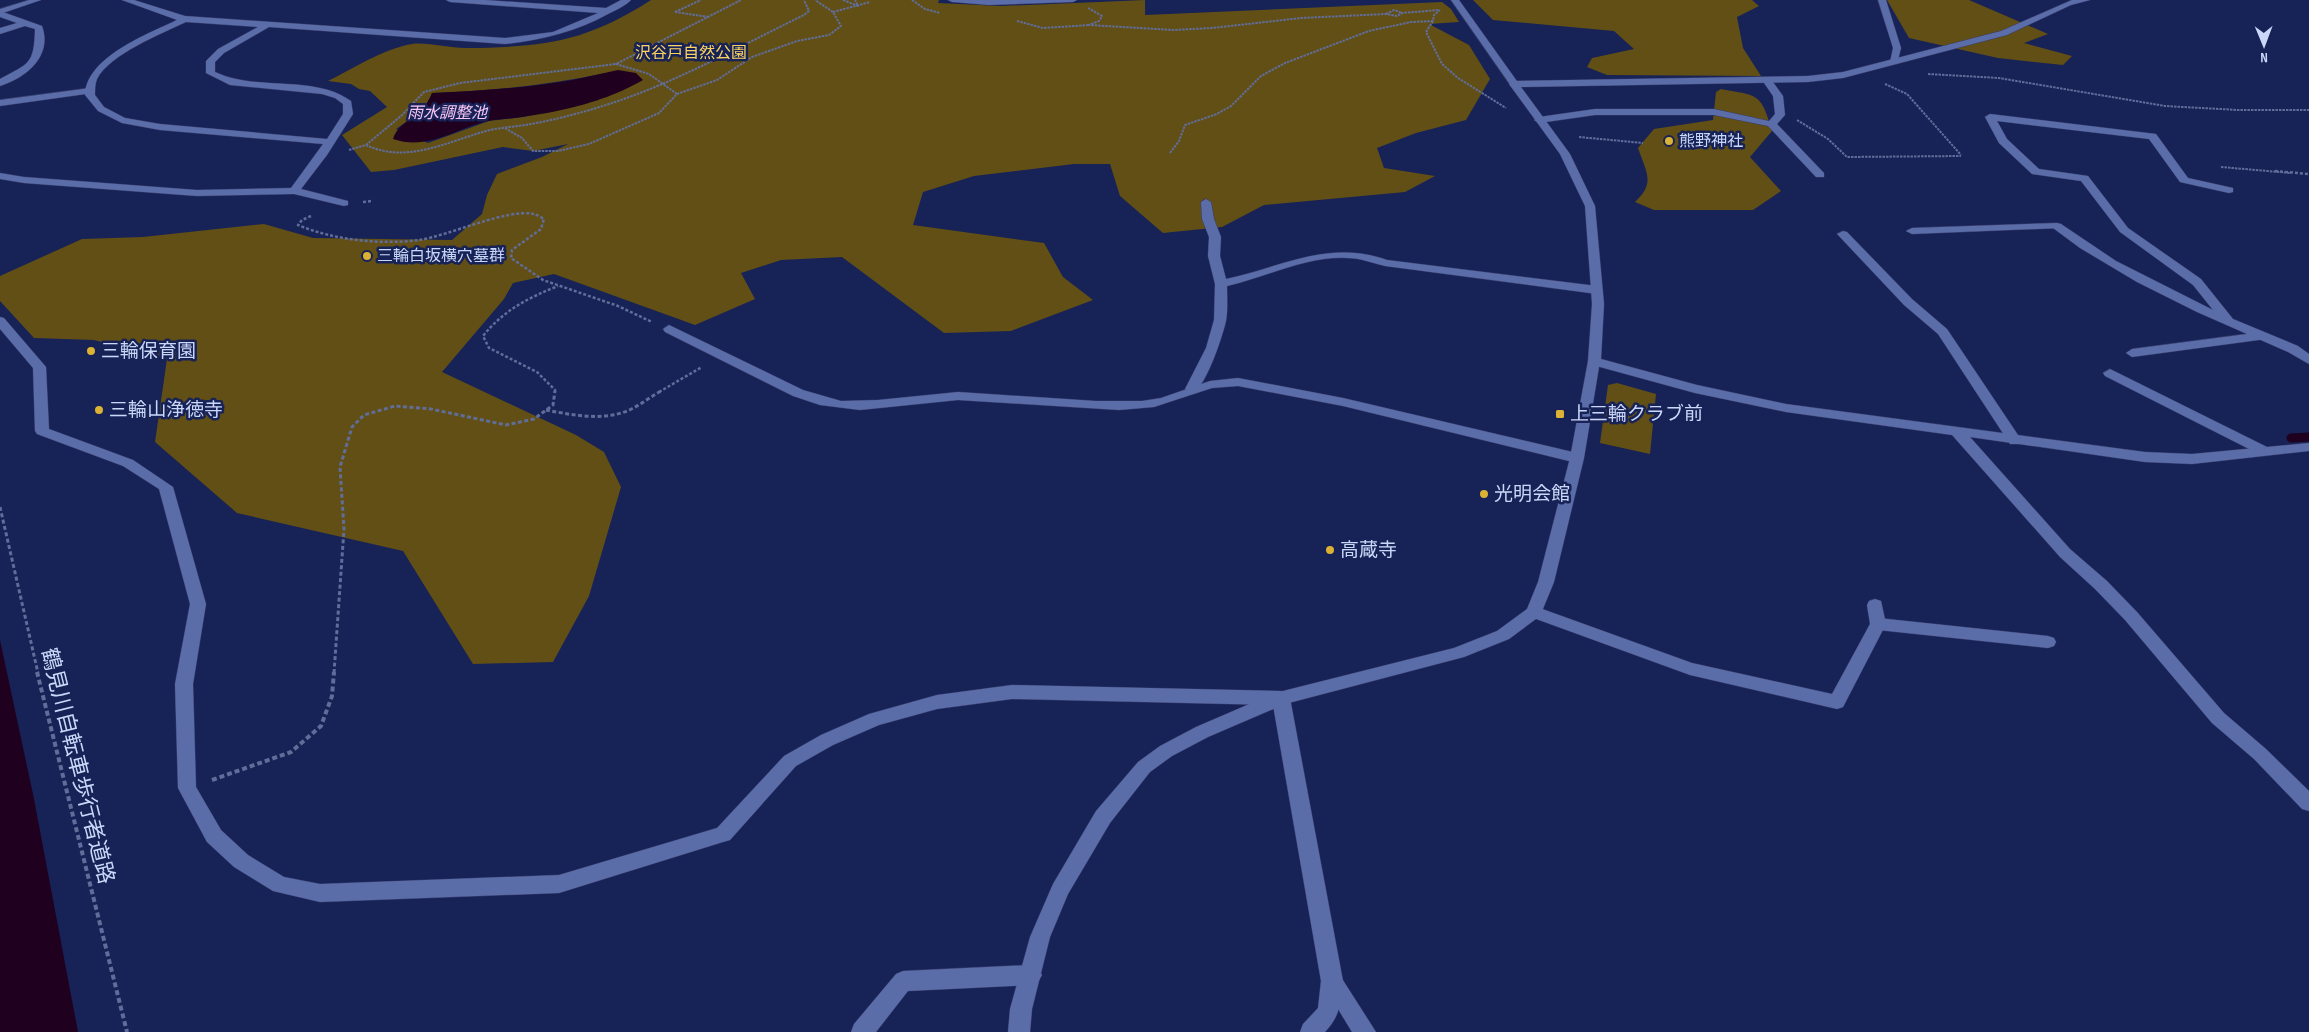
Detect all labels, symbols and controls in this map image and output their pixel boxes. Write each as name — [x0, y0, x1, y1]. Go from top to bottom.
north arrow — [2239, 20, 2289, 70]
park label: 沢谷戸自然公園 — [635, 44, 747, 63]
text: N — [2260, 49, 2268, 66]
water label: 雨水調整池 — [407, 104, 489, 123]
place label: 熊野神社 — [1679, 132, 1743, 151]
marker: 熊野神社 — [1663, 135, 1675, 147]
place label: 三輪白坂横穴墓群 — [377, 247, 505, 266]
marker: 三輪白坂横穴墓群 — [361, 250, 373, 262]
place label: 三輪保育園 — [101, 340, 196, 363]
marker: 三輪保育園 — [85, 345, 97, 357]
place label: 三輪山浄徳寺 — [109, 399, 223, 422]
place label: 上三輪クラブ前 — [1570, 403, 1703, 426]
marker: 三輪山浄徳寺 — [93, 404, 105, 416]
marker: 上三輪クラブ前 — [1554, 408, 1566, 420]
place label: 光明会館 — [1494, 483, 1570, 506]
marker: 光明会館 — [1478, 488, 1490, 500]
place label: 高蔵寺 — [1340, 539, 1397, 562]
marker: 高蔵寺 — [1324, 544, 1336, 556]
street label: 鶴見川自転車歩行者道路 — [35, 645, 119, 887]

